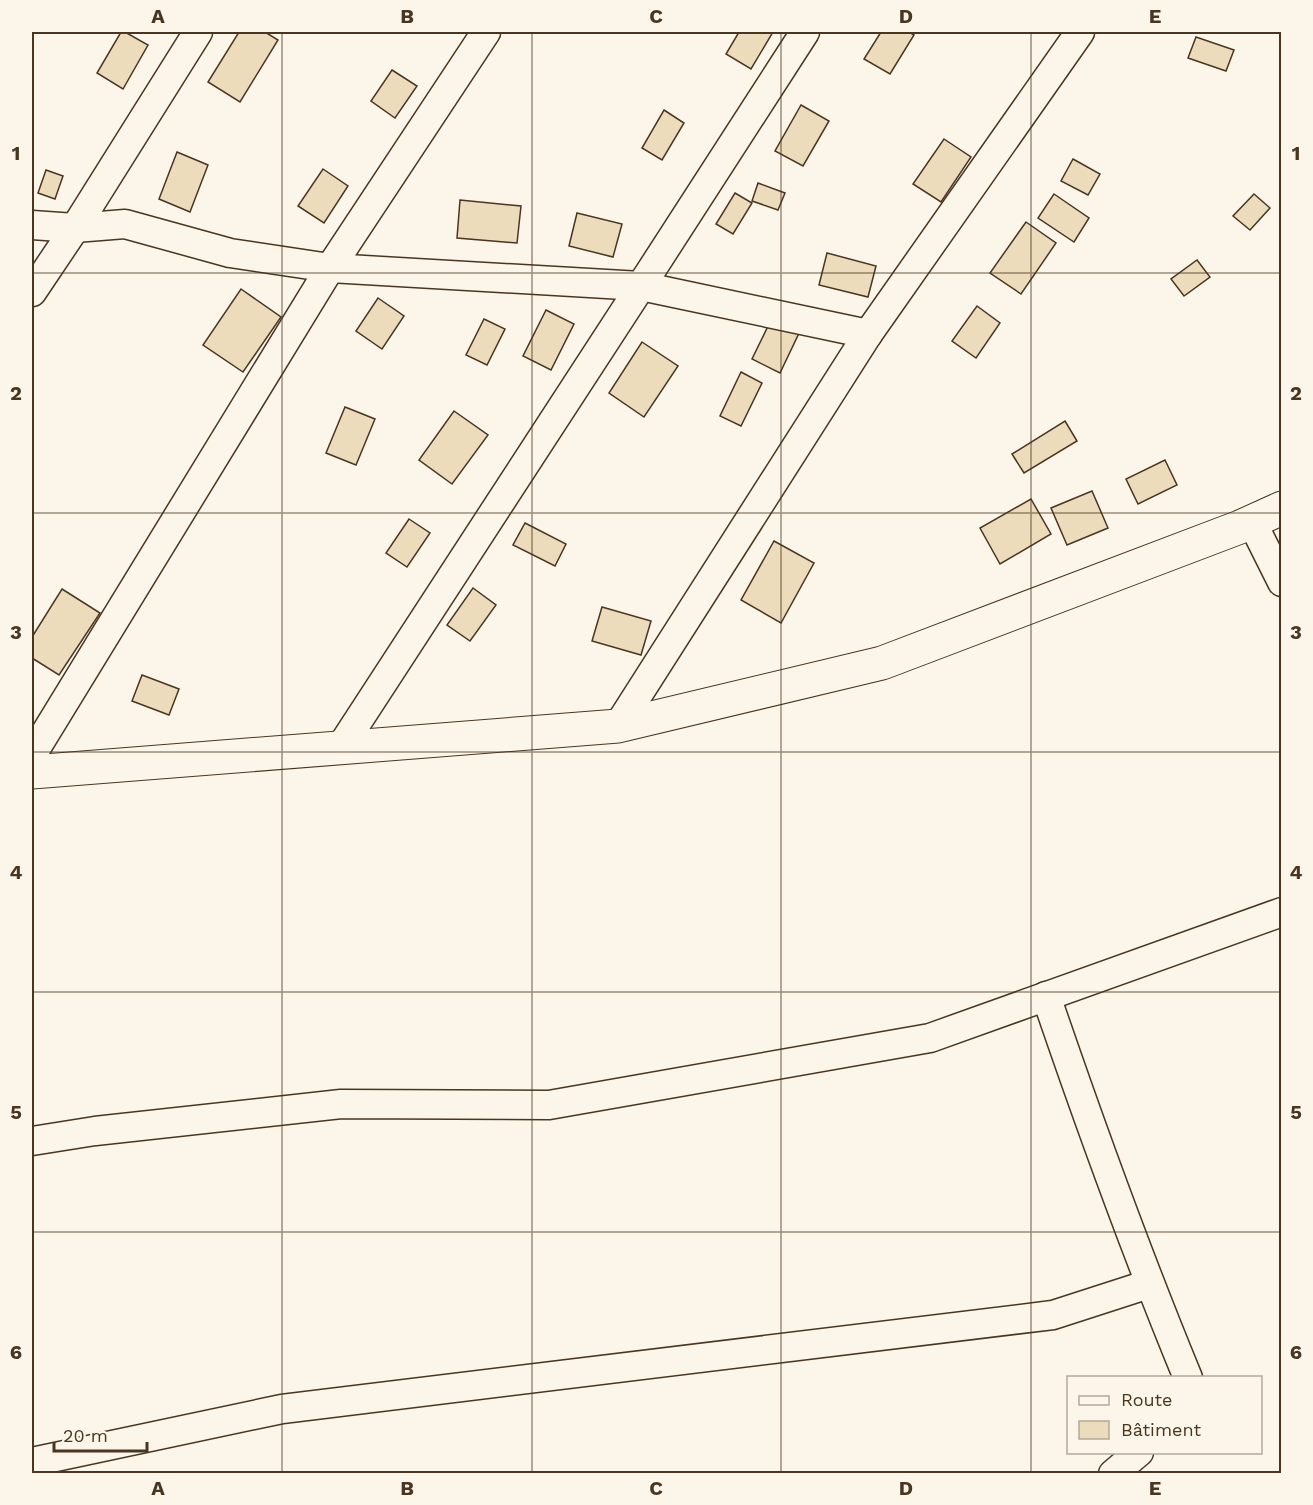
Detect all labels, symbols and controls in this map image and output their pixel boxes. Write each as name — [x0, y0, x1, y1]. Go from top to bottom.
text: A — [151, 4, 165, 28]
text: B — [400, 4, 414, 28]
text: C — [649, 4, 663, 28]
text: D — [899, 4, 913, 28]
text: E — [1149, 4, 1161, 28]
text: 1 — [12, 141, 20, 165]
text: 1 — [1292, 141, 1300, 165]
text: 2 — [10, 381, 22, 405]
text: 2 — [1290, 381, 1302, 405]
text: 3 — [10, 620, 22, 644]
text: 3 — [1290, 620, 1302, 644]
text: 4 — [10, 860, 23, 884]
text: 4 — [1290, 860, 1303, 884]
text: 5 — [10, 1100, 22, 1124]
text: 5 — [1290, 1100, 1302, 1124]
text: 6 — [10, 1340, 22, 1364]
text: 6 — [1290, 1340, 1302, 1364]
legend — [1067, 1376, 1262, 1454]
text: Route — [1121, 1389, 1173, 1410]
scale bar — [54, 1415, 147, 1453]
text: Bâtiment — [1121, 1419, 1201, 1440]
text: 20 m — [63, 1425, 108, 1446]
text: A — [151, 1476, 165, 1500]
text: B — [400, 1476, 414, 1500]
text: C — [649, 1476, 663, 1500]
text: D — [899, 1476, 913, 1500]
text: E — [1149, 1476, 1161, 1500]

